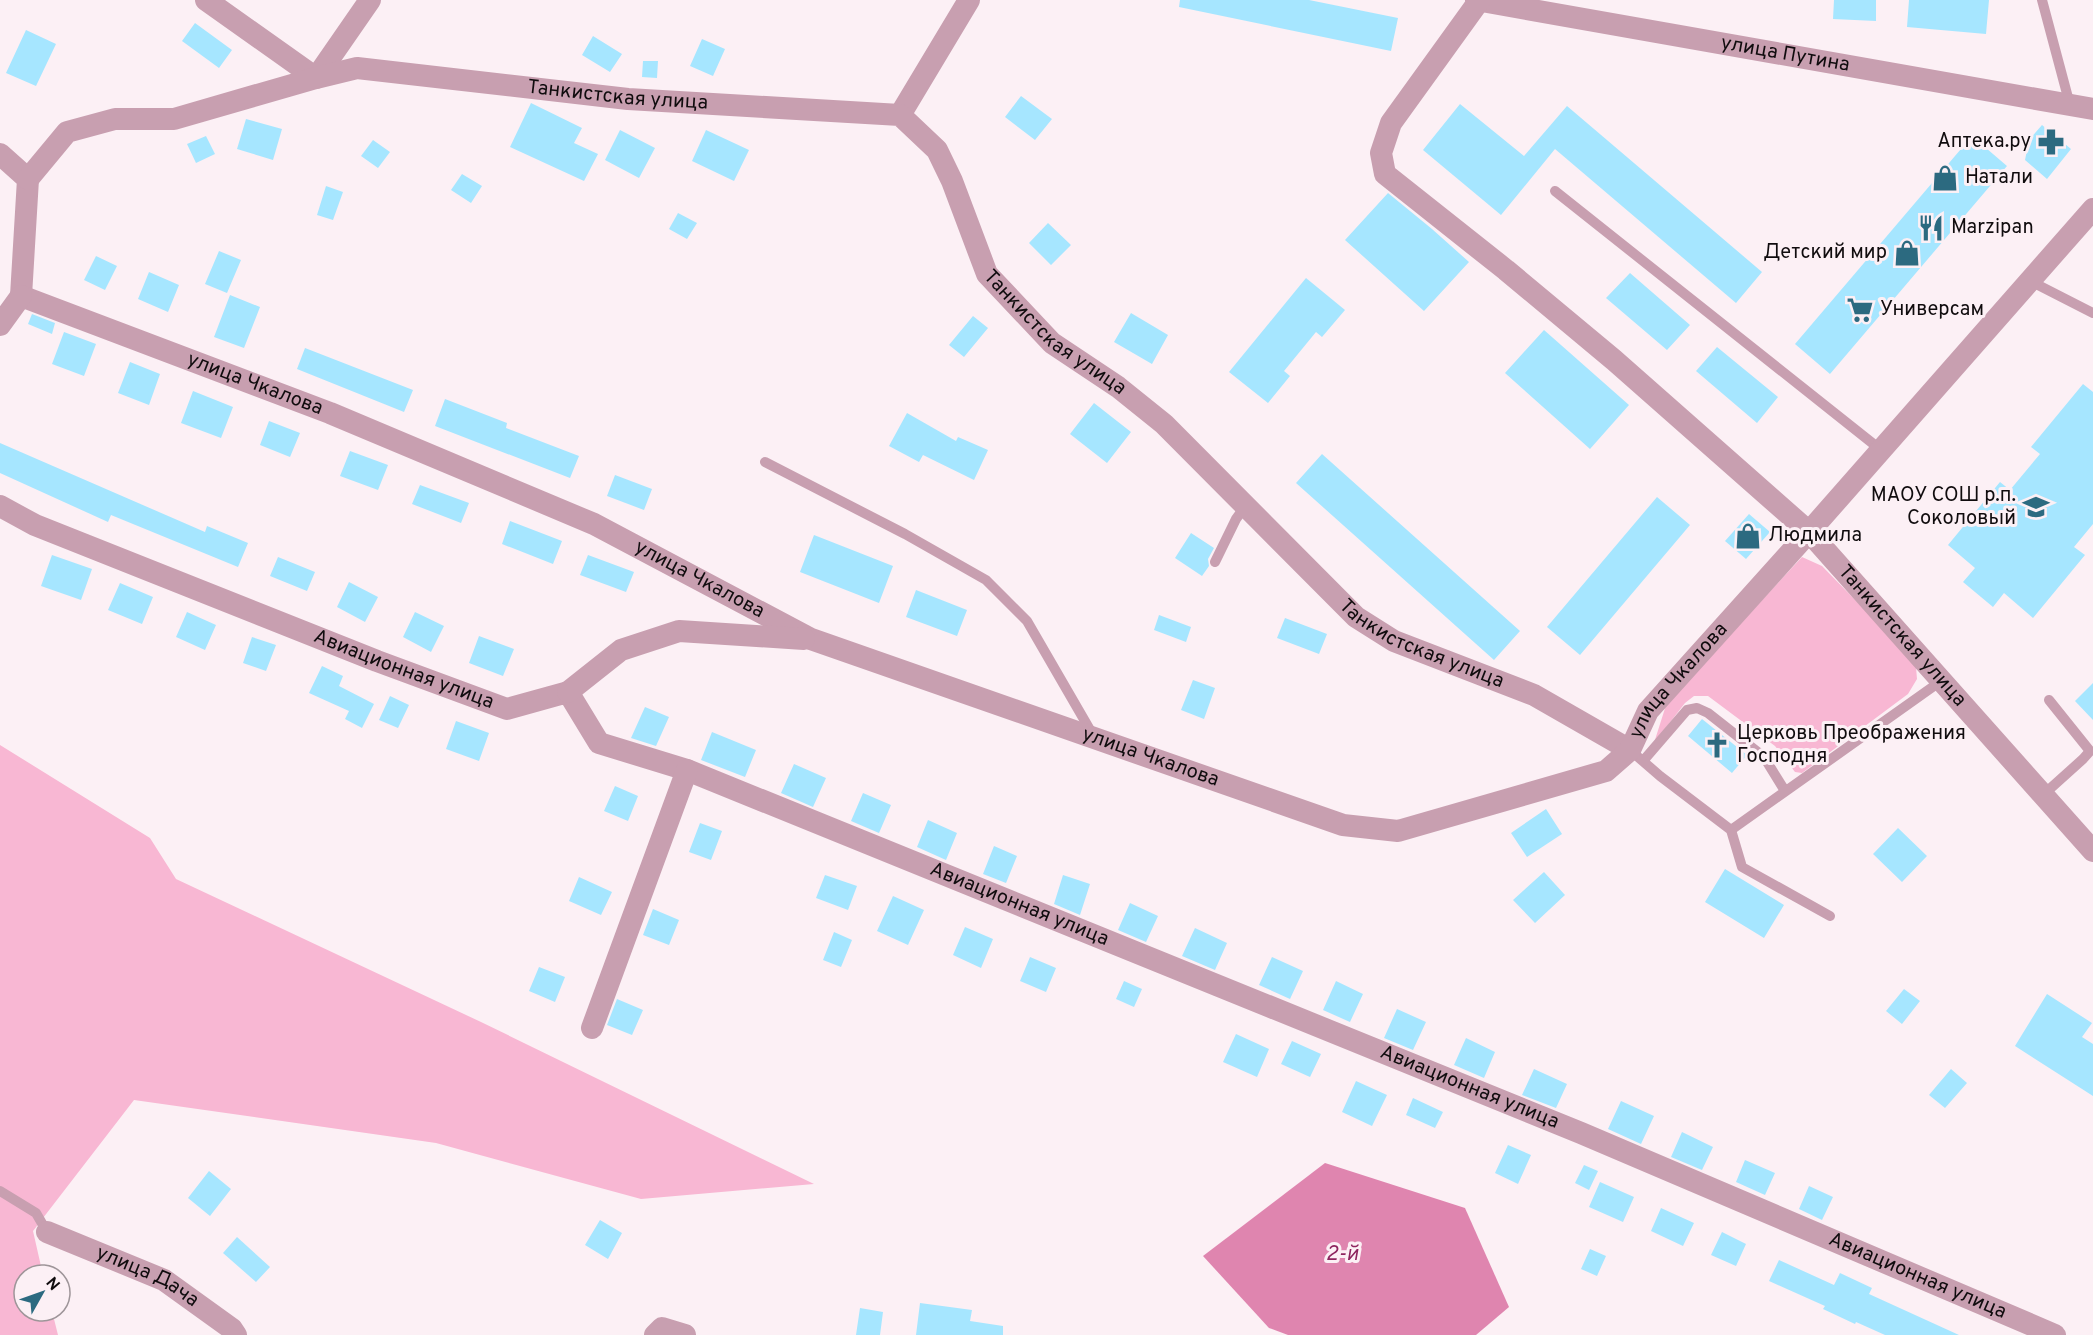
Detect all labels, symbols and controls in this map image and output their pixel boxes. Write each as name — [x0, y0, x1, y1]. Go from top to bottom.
street label: улица Путина — [1719, 30, 1852, 79]
street label: Танкистская улица — [526, 75, 709, 117]
pharmacy icon: Аптека.ру — [2036, 127, 2066, 157]
place label: Аптека.ру — [1937, 129, 2031, 155]
shop icon: Натали — [1930, 163, 1960, 193]
place label: Натали — [1965, 165, 2033, 191]
restaurant icon: Marzipan — [1916, 213, 1946, 243]
place label: Marzipan — [1951, 215, 2034, 241]
shop icon: Детский мир — [1892, 238, 1922, 268]
place label: Детский мир — [1763, 240, 1887, 266]
street label: Танкистская улица — [977, 265, 1131, 401]
supermarket icon: Универсам — [1845, 295, 1875, 325]
place label: Универсам — [1880, 297, 1984, 323]
street label: улица Чкалова — [183, 347, 327, 422]
place label: МАОУ СОШ р.п. Соколовый — [1871, 483, 2016, 532]
school or university icon: МАОУ СОШ р.п. Соколовый — [2021, 492, 2051, 522]
shop icon: Людмила — [1733, 521, 1763, 551]
place label: Людмила — [1768, 523, 1862, 549]
street label: улица Чкалова — [630, 535, 769, 625]
street label: Танкистская улица — [1832, 560, 1972, 713]
street label: Танкистская улица — [1333, 594, 1507, 695]
street label: улица Чкалова — [1624, 617, 1734, 743]
street label: Авиационная улица — [310, 624, 497, 716]
place label: Церковь Преображения Господня — [1737, 721, 1966, 770]
street label: улица Чкалова — [1078, 722, 1223, 794]
church icon: Церковь Преображения Господня — [1702, 730, 1732, 760]
street label: Авиационная улица — [926, 857, 1113, 953]
street label: Авиационная улица — [1376, 1040, 1563, 1136]
street label: Авиационная улица — [1824, 1227, 2010, 1326]
street label: улица Дача — [92, 1240, 204, 1314]
water label: 2-й — [1326, 1241, 1359, 1268]
north arrow — [12, 1263, 72, 1323]
text: N — [41, 1274, 63, 1295]

